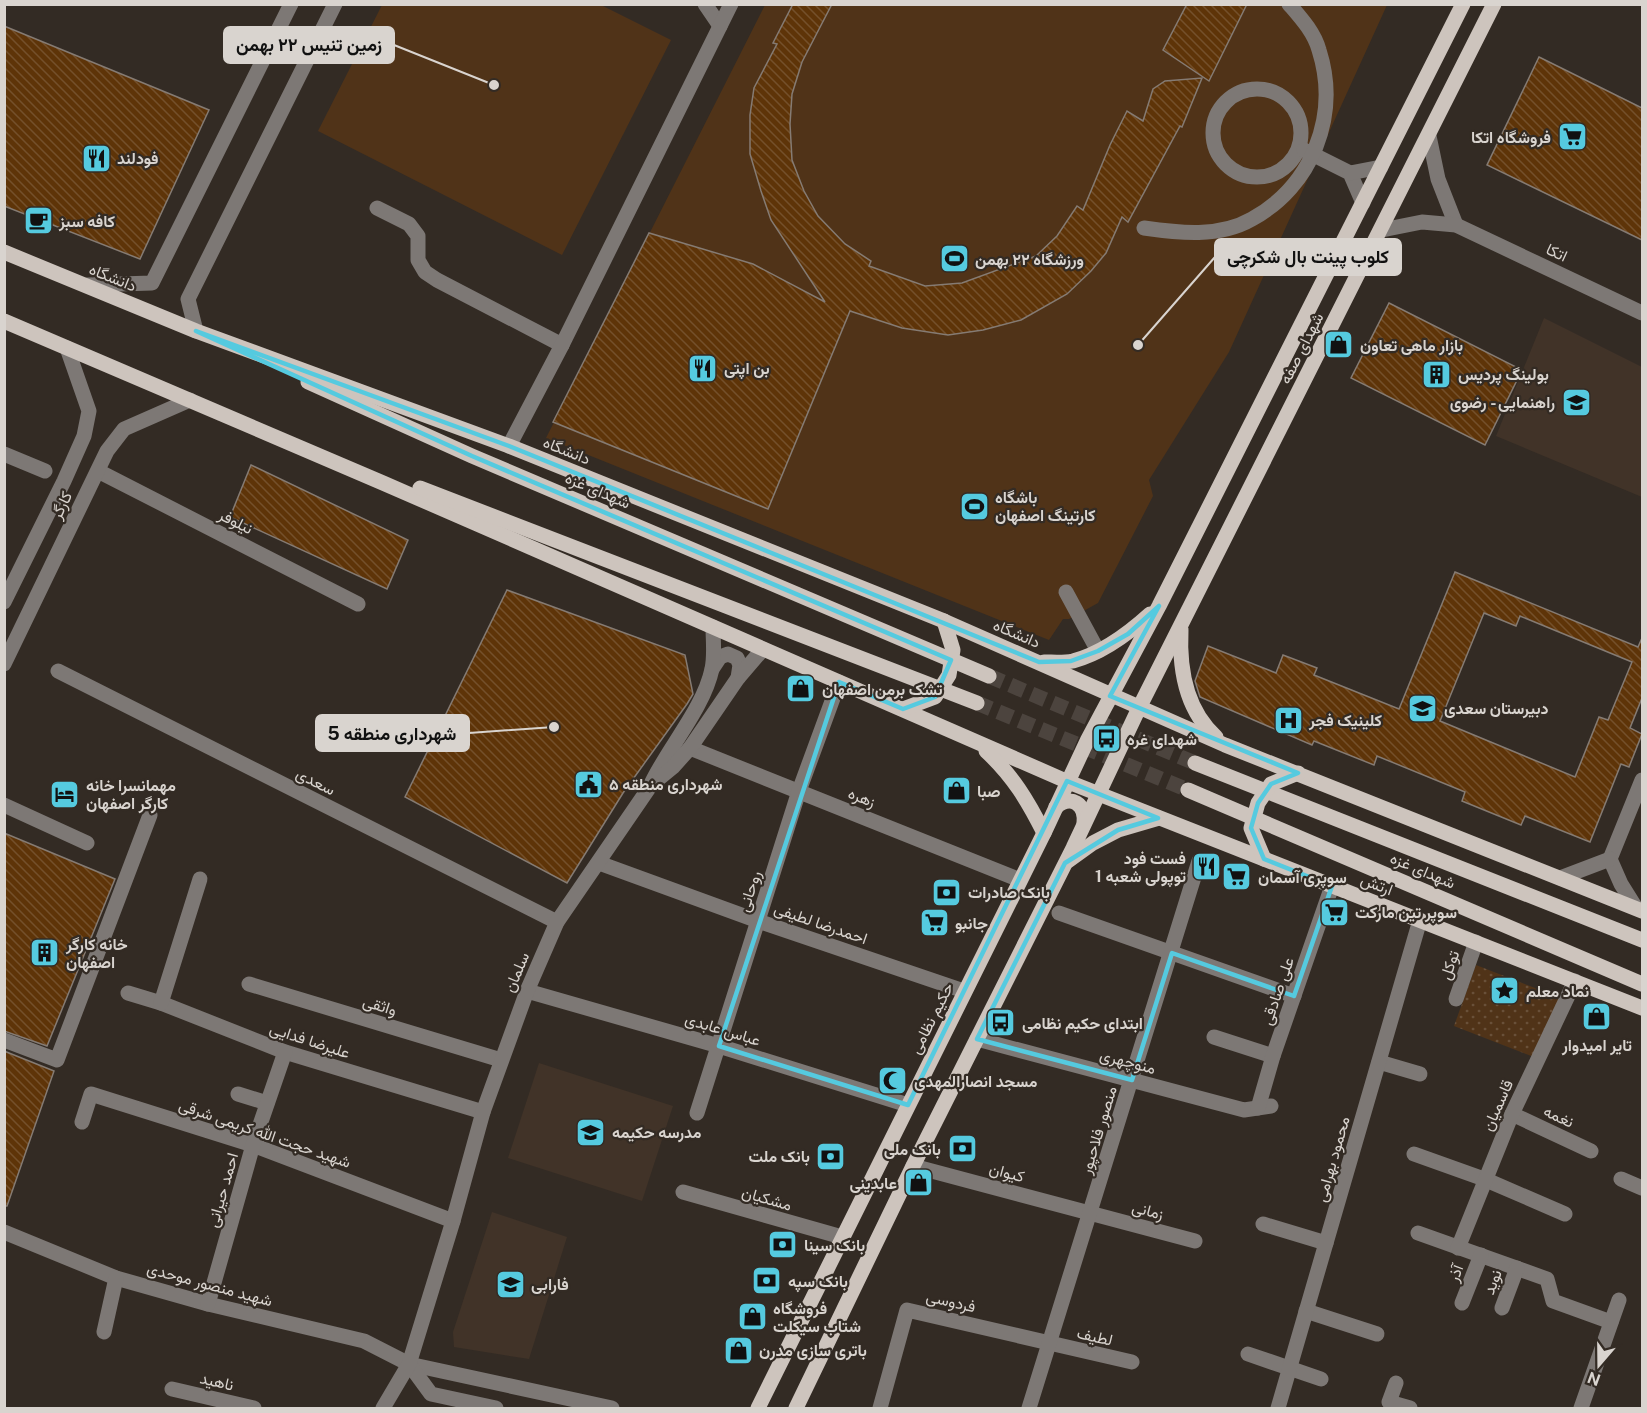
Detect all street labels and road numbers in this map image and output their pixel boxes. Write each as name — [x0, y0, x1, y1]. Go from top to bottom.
street label: اتکا — [1543, 239, 1570, 266]
street label: دانشگاه — [86, 259, 139, 295]
street label: شهدای صفه — [1275, 309, 1328, 388]
street label: دانشگاه — [540, 432, 593, 468]
street label: شهدای غزه — [562, 468, 633, 514]
street label: کارگر — [46, 488, 77, 524]
street label: نیلوفر — [214, 504, 256, 539]
street label: دانشگاه — [990, 615, 1043, 652]
street label: سعدی — [292, 764, 339, 800]
street label: زهره — [845, 783, 878, 812]
street label: شهدای غزه — [1387, 848, 1458, 894]
street label: روحانی — [734, 868, 766, 914]
street label: ارتش — [1358, 870, 1396, 900]
street label: احمدرضا لطیفی — [771, 899, 870, 949]
street label: توکل — [1436, 948, 1464, 983]
street label: سلمان — [500, 949, 533, 995]
street label: علی صادقی — [1257, 955, 1299, 1028]
street label: حکیم نظامی — [905, 979, 959, 1058]
street label: واثقی — [360, 991, 399, 1021]
street label: عباس عابدی — [683, 1009, 763, 1051]
street label: علیرضا فدایی — [267, 1019, 352, 1063]
street label: منوچهری — [1097, 1045, 1158, 1080]
street label: قاسمیان — [1478, 1077, 1517, 1134]
street label: منصور فلاحپور — [1076, 1084, 1123, 1178]
street label: شهید حجت الله کریمی شرقی — [176, 1095, 353, 1173]
street label: نغمه — [1541, 1101, 1577, 1132]
street label: محمود بهرامی — [1311, 1114, 1355, 1204]
street label: احمد حیرانی — [203, 1151, 243, 1230]
street label: کیوان — [987, 1159, 1026, 1187]
street label: مشکیان — [740, 1182, 794, 1215]
street label: زمانی — [1130, 1197, 1166, 1225]
street label: شهید منصور موحدی — [145, 1259, 275, 1311]
street label: آذر — [1443, 1261, 1469, 1286]
street label: نوید — [1479, 1267, 1507, 1298]
street label: فردوسی — [924, 1287, 977, 1317]
street label: لطیف — [1075, 1323, 1115, 1350]
street label: ناهید — [198, 1368, 236, 1395]

